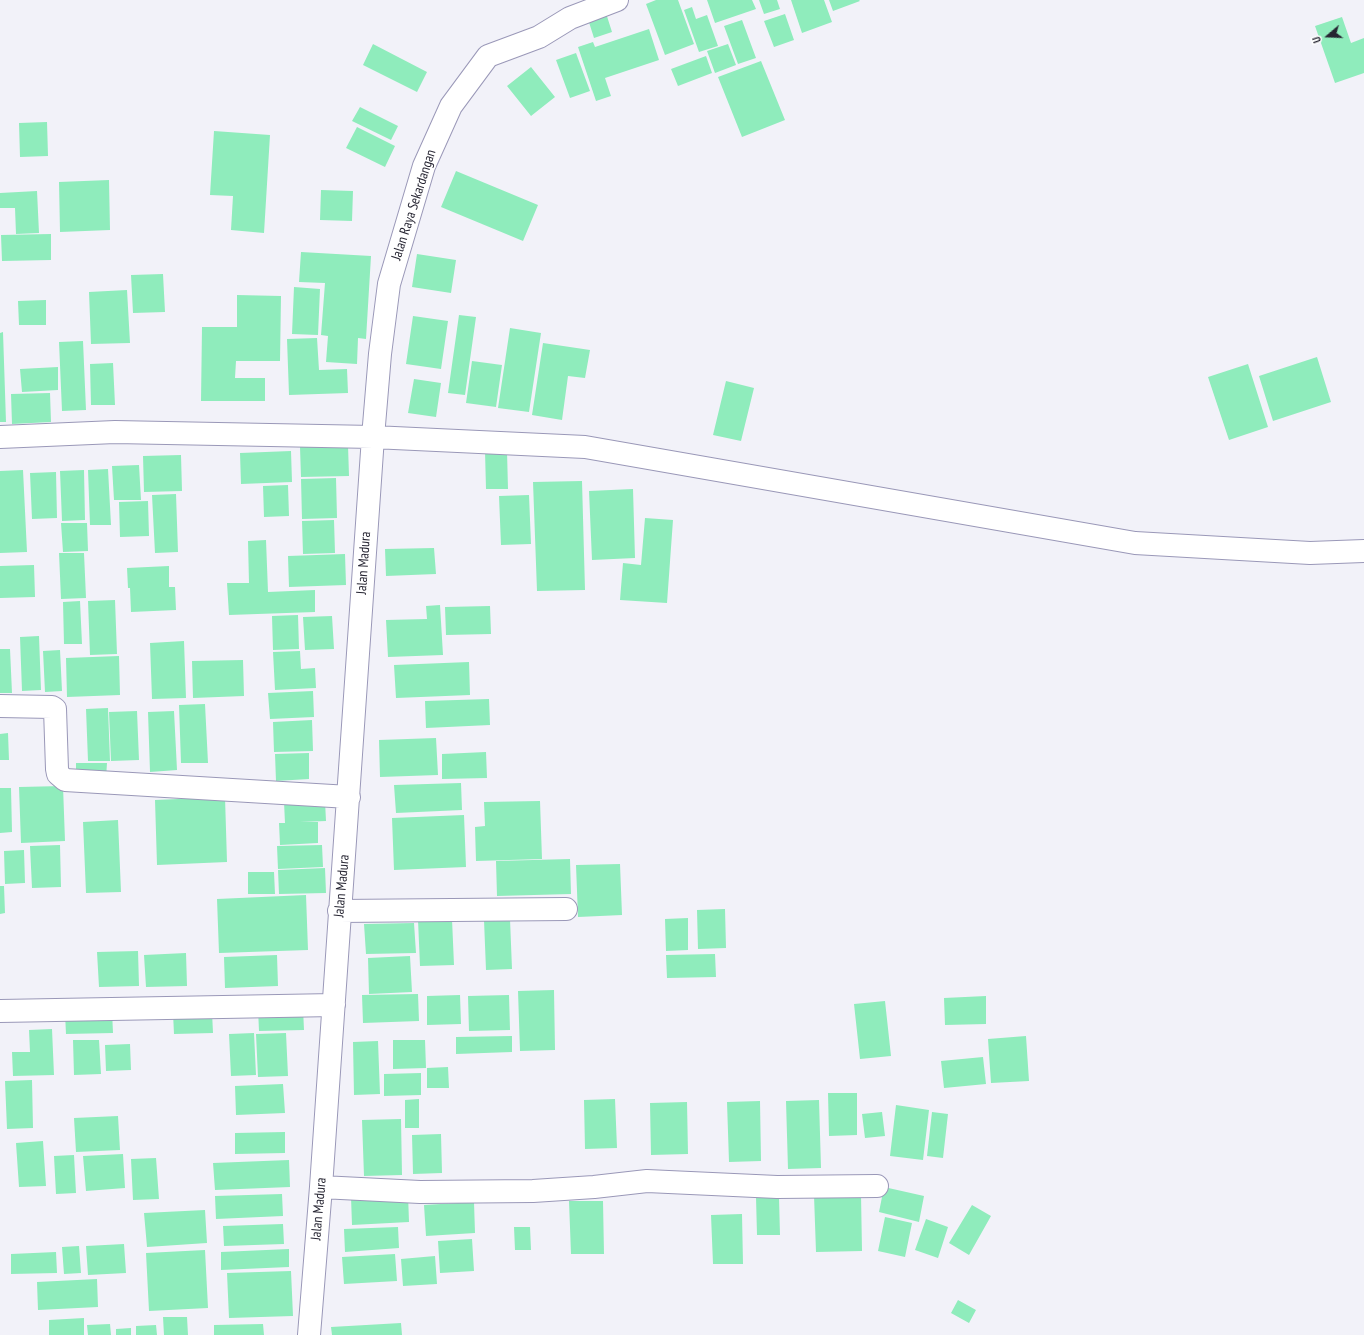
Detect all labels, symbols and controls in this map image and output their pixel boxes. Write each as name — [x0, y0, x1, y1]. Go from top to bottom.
north arrow — [1308, 16, 1348, 56]
text: U — [1309, 35, 1324, 45]
street label: Jalan Raya Sekardangan — [388, 148, 440, 262]
street label: Jalan Madura — [353, 531, 375, 595]
street label: Jalan Madura — [331, 854, 353, 918]
street label: Jalan Madura — [308, 1177, 330, 1241]

